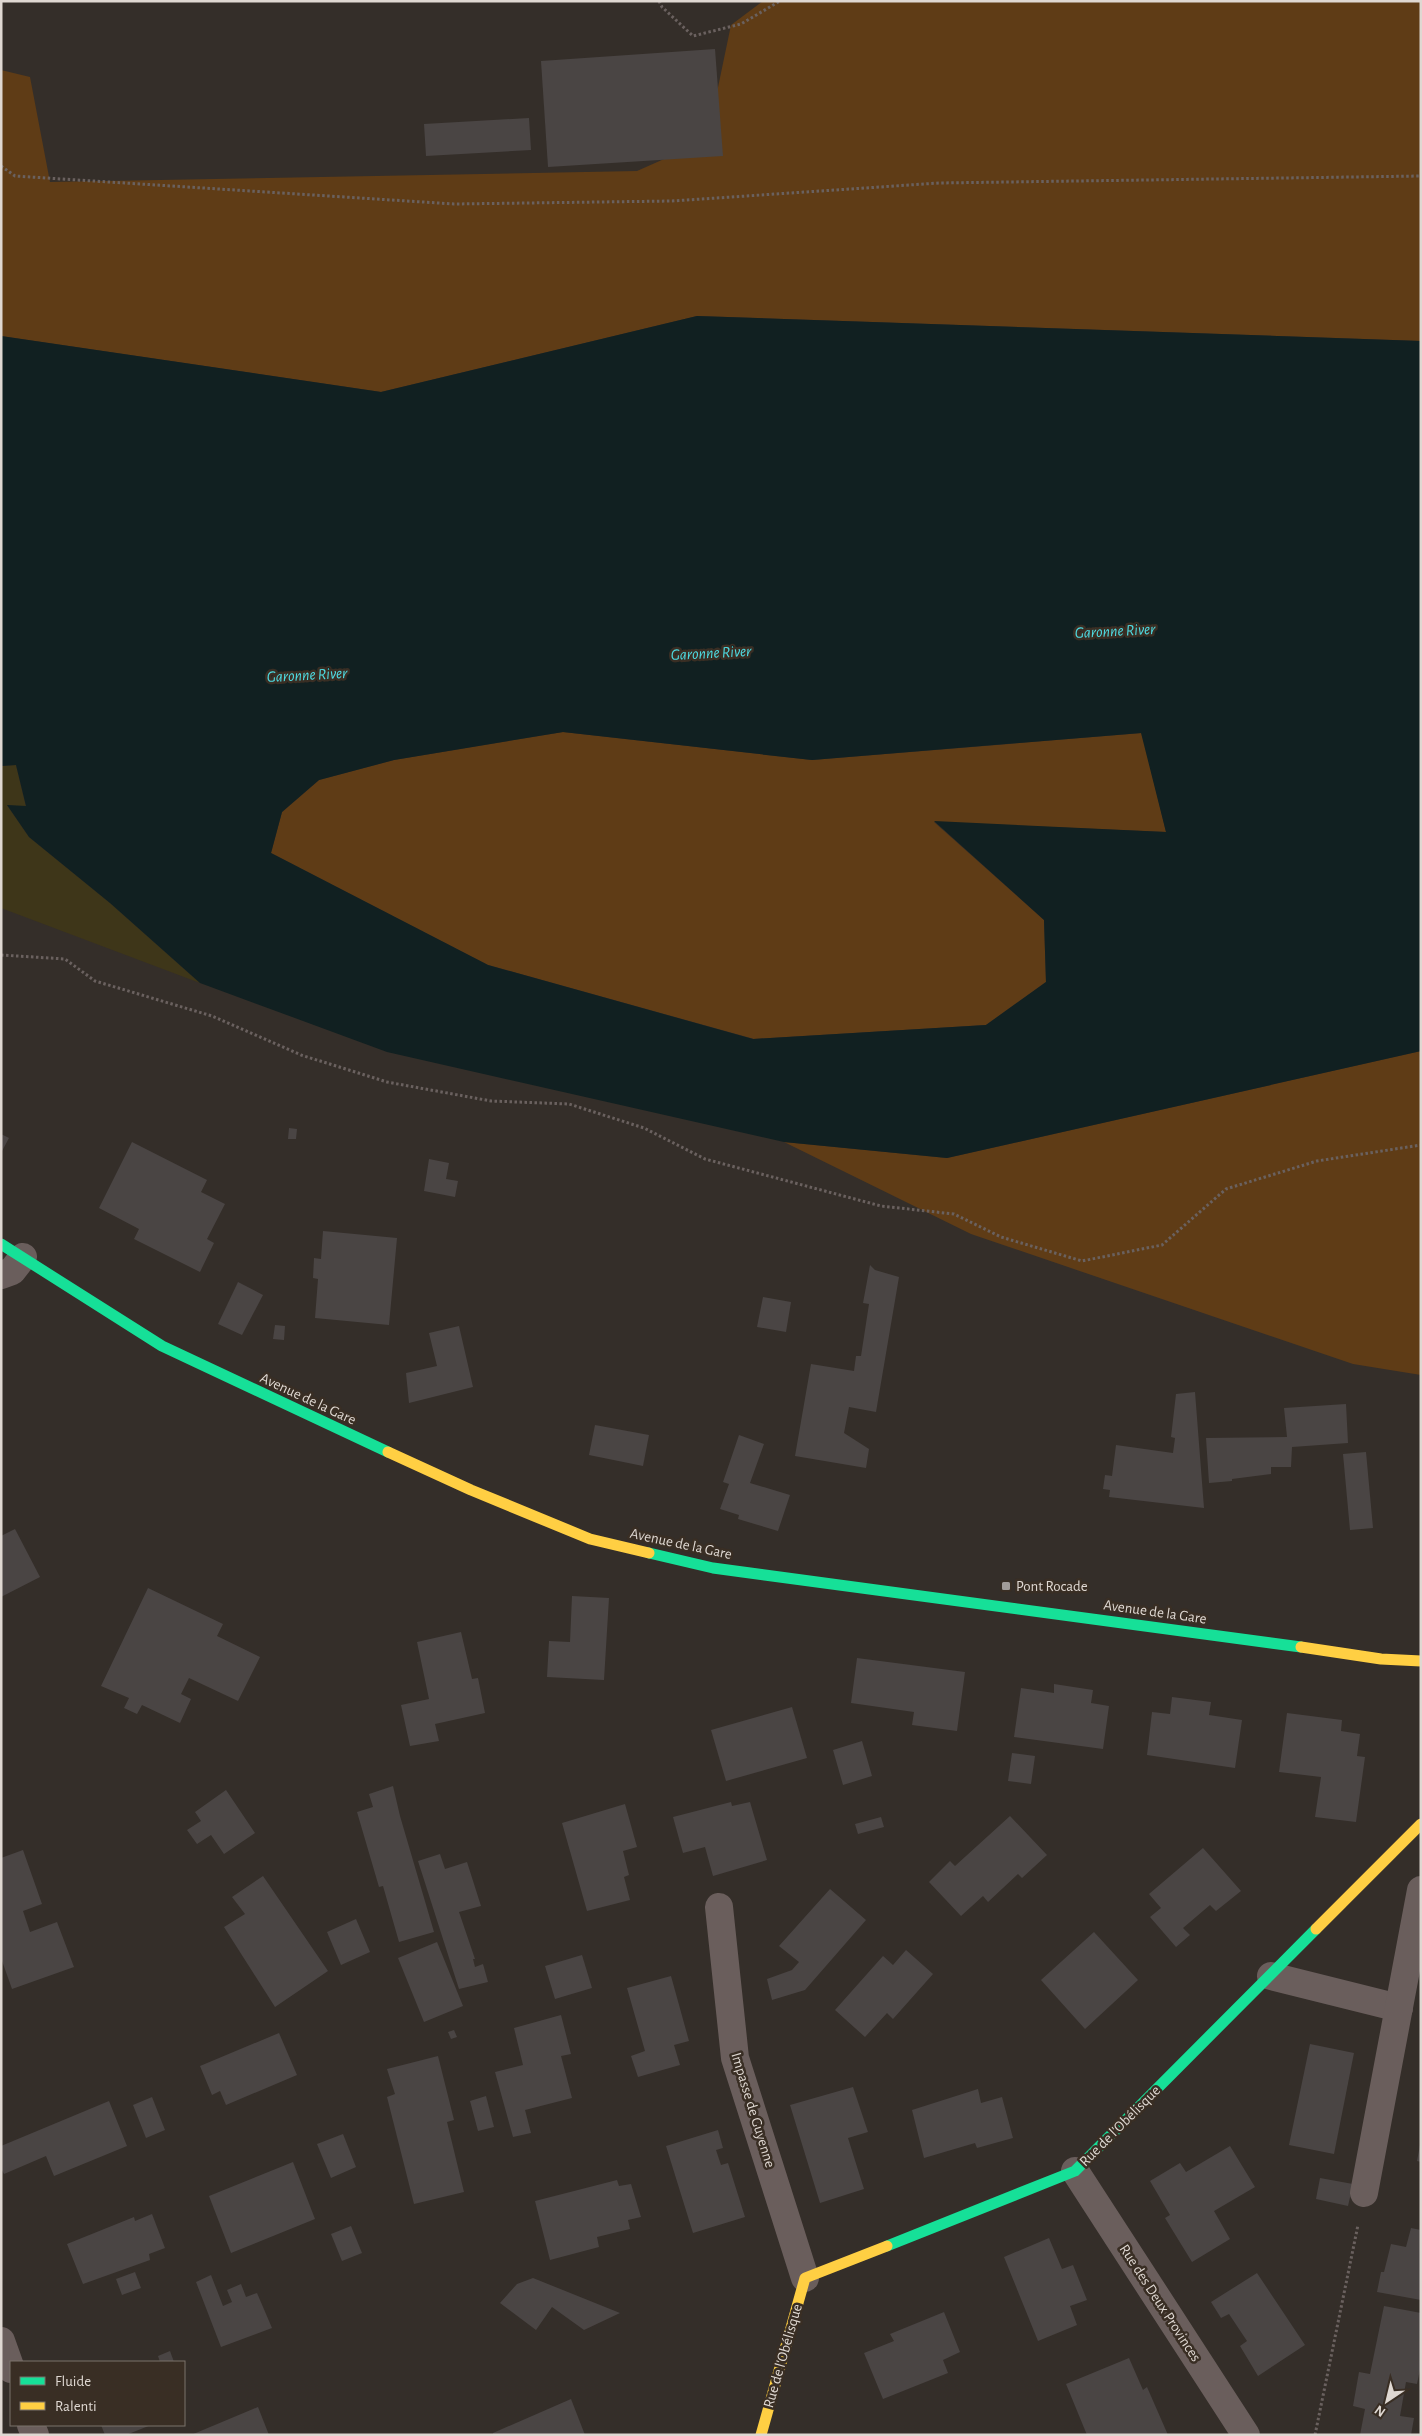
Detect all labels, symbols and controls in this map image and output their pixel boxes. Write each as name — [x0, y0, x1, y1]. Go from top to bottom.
water label: Garonne River — [1074, 621, 1156, 641]
water label: Garonne River — [670, 643, 752, 663]
water label: Garonne River — [266, 665, 348, 685]
street label: Avenue de la Gare — [258, 1370, 358, 1428]
street label: Avenue de la Gare — [629, 1526, 733, 1562]
place label: Pont Rocade — [1016, 1579, 1088, 1594]
marker: Pont Rocade — [1000, 1580, 1012, 1592]
street label: Avenue de la Gare — [1103, 1597, 1208, 1627]
street label: Impasse de Guyenne — [728, 2051, 778, 2169]
street label: Rue de l'Obélisque — [1077, 2083, 1163, 2169]
street label: Rue des Deux Provinces — [1117, 2242, 1203, 2364]
street label: Rue de l'Obélisque — [761, 2302, 805, 2410]
legend — [10, 2361, 185, 2426]
text: Fluide — [55, 2374, 91, 2389]
north arrow — [1362, 2376, 1412, 2426]
text: Ralenti — [55, 2399, 97, 2414]
text: N — [1372, 2402, 1388, 2419]

